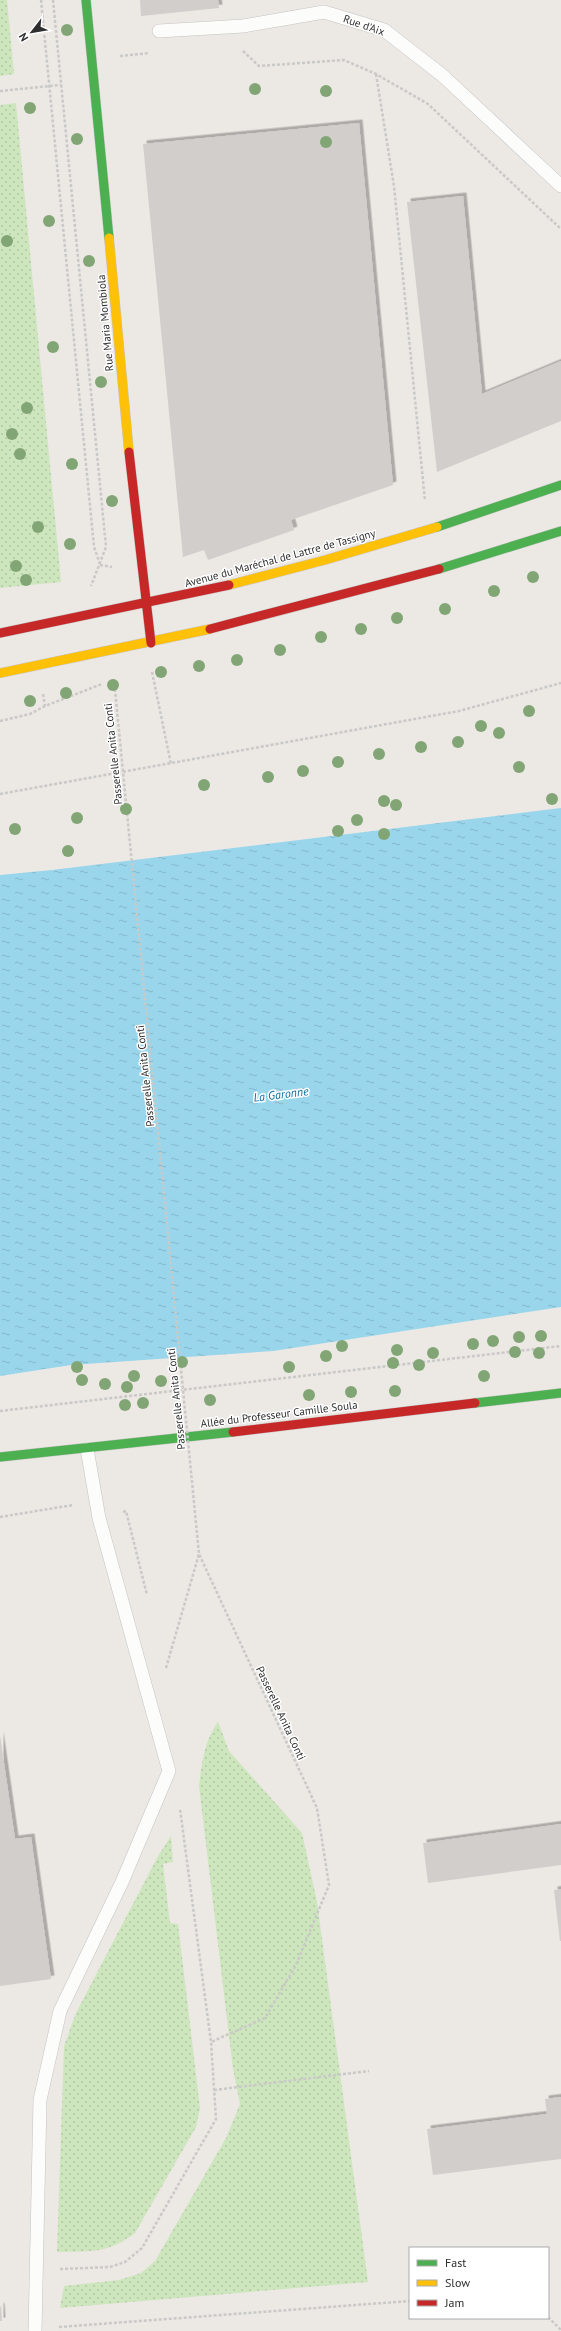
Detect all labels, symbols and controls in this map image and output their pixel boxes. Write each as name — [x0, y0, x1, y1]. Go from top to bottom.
street label: Rue d'Aix — [341, 11, 387, 39]
north arrow — [12, 12, 52, 52]
text: N — [16, 30, 31, 44]
street label: Rue Maria Mombiola — [94, 274, 116, 372]
street label: Avenue du Maréchal de Lattre de Tassigny — [183, 526, 378, 590]
street label: Passerelle Anita Conti — [101, 703, 125, 805]
street label: Passerelle Anita Conti — [133, 1025, 157, 1127]
water label: La Garonne — [253, 1083, 310, 1105]
street label: Passerelle Anita Conti — [164, 1348, 188, 1450]
street label: Allée du Professeur Camille Soula — [200, 1397, 358, 1431]
street label: Passerelle Anita Conti — [253, 1664, 309, 1762]
legend — [409, 2247, 549, 2319]
text: Fast — [445, 2255, 466, 2270]
text: Slow — [445, 2275, 470, 2290]
text: Jam — [444, 2295, 464, 2310]

